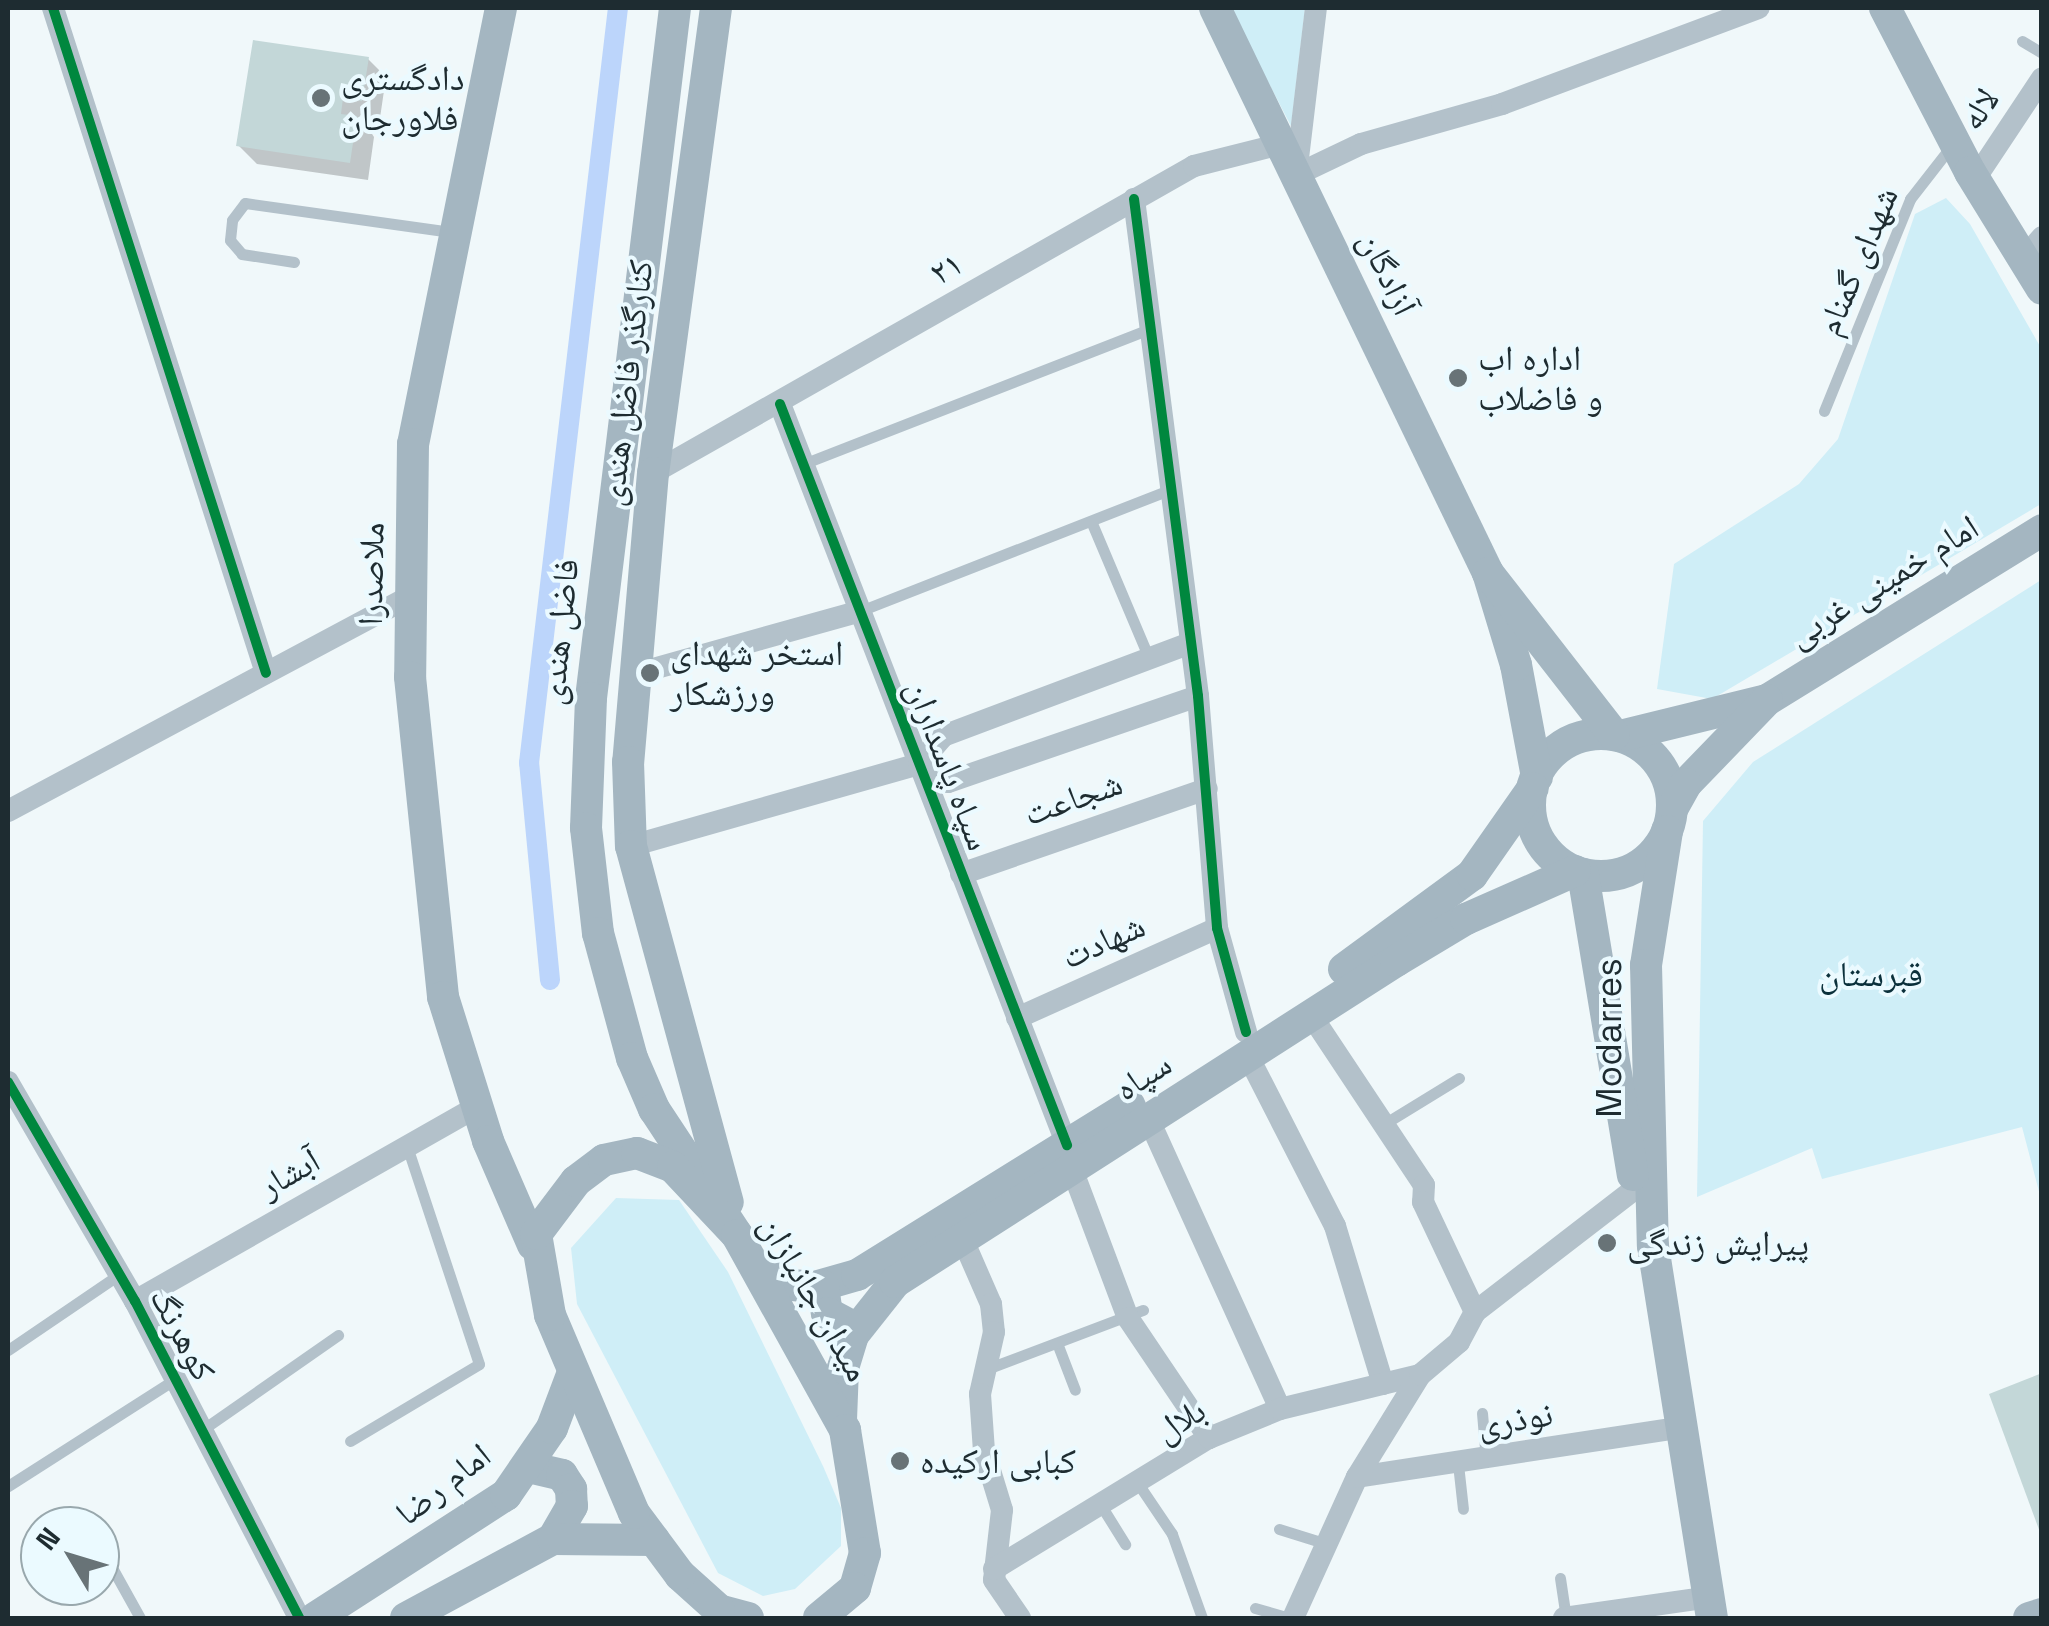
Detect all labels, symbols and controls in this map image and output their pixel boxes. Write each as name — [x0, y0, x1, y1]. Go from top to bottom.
place label: دادگستری فلاورجان — [341, 57, 464, 139]
street label: لاله — [1950, 80, 2008, 138]
marker: دادگستری فلاورجان — [310, 87, 332, 109]
street label: شهدای گمنام — [1807, 180, 1907, 342]
street label: آزادگان — [1350, 224, 1426, 322]
street label: ۲۱ — [922, 242, 970, 294]
street label: کنارگذر فاضل هندی — [590, 258, 662, 508]
place label: اداره اب و فاضلاب — [1478, 337, 1603, 419]
marker: اداره اب و فاضلاب — [1447, 367, 1469, 389]
street label: امام خمینی غربی — [1780, 506, 1986, 656]
street label: ملاصدرا — [349, 522, 393, 626]
street label: فاضل هندی — [530, 557, 588, 707]
place label: استخر شهدای ورزشکار — [670, 632, 843, 714]
marker: استخر شهدای ورزشکار — [639, 662, 661, 684]
street label: سپاه پاسداران — [897, 674, 1001, 856]
street label: شجاعت — [1018, 762, 1128, 834]
street label: شهادت — [1055, 904, 1151, 978]
park label: قبرستان — [1819, 953, 1923, 995]
street label: Modarres — [1588, 958, 1630, 1118]
street label: سپاه — [1107, 1042, 1179, 1110]
street label: آبشار — [251, 1139, 327, 1207]
street label: میدان جانبازان — [751, 1207, 879, 1389]
place label: پیرایش زندگی — [1627, 1222, 1809, 1264]
marker: پیرایش زندگی — [1596, 1232, 1618, 1254]
street label: کوهرنگ — [141, 1280, 225, 1388]
street label: بلال — [1147, 1389, 1213, 1451]
street label: نوذری — [1474, 1392, 1556, 1446]
street label: امام رضا — [387, 1434, 499, 1534]
place label: کبابی ارکیده — [920, 1440, 1076, 1482]
marker: کبابی ارکیده — [889, 1450, 911, 1472]
north arrow — [20, 1506, 120, 1606]
text: N — [28, 1520, 68, 1557]

